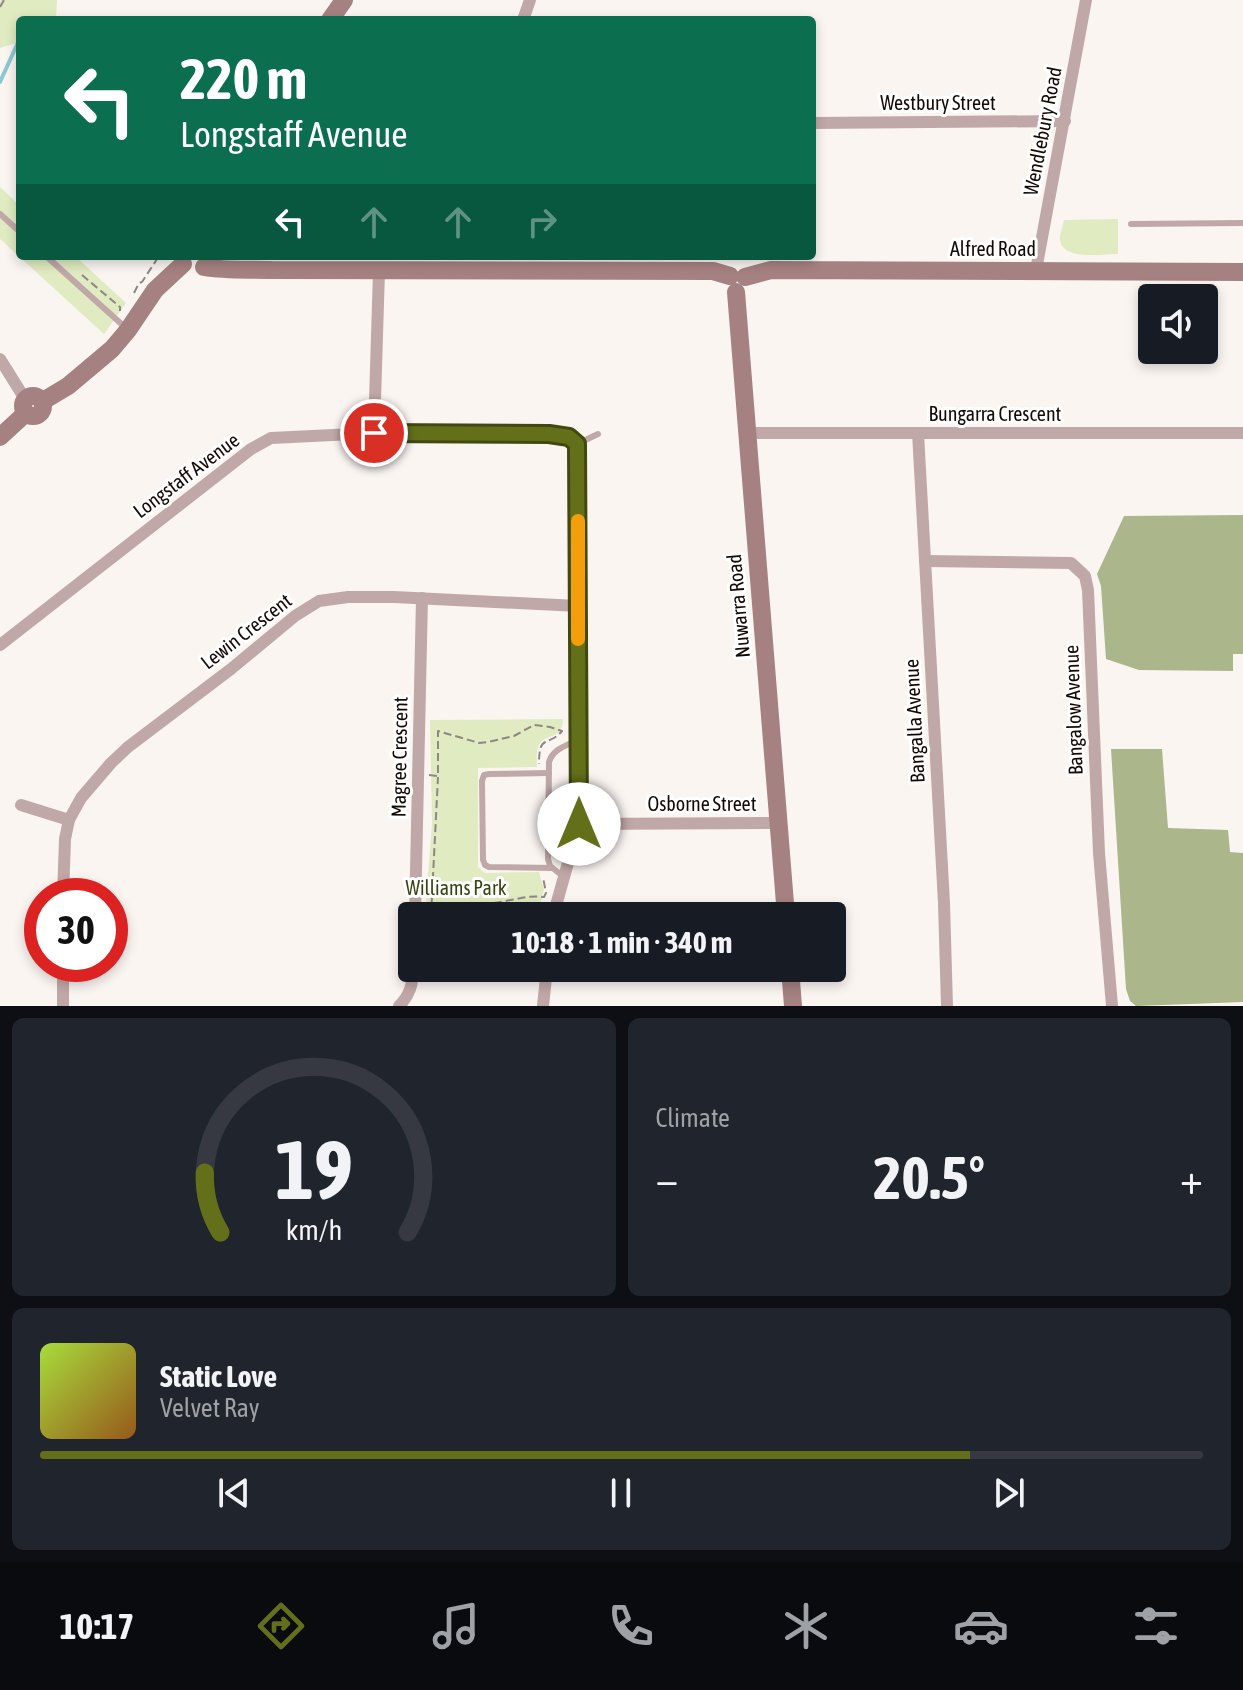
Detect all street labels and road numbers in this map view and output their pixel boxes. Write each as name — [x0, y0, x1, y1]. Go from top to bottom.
street label: Wendlebury Road — [1018, 65, 1066, 197]
street label: Westbury Street — [880, 91, 996, 114]
street label: Alfred Road — [950, 237, 1036, 260]
street label: Bungarra Crescent — [929, 402, 1062, 425]
street label: Longstaff Avenue — [129, 428, 243, 522]
street label: Nuwarra Road — [722, 553, 754, 659]
street label: Lewin Crescent — [196, 588, 296, 673]
street label: Bangalow Avenue — [1059, 644, 1087, 776]
street label: Bangalla Avenue — [899, 658, 929, 784]
street label: Magree Crescent — [386, 696, 412, 818]
street label: Osborne Street — [648, 792, 757, 815]

